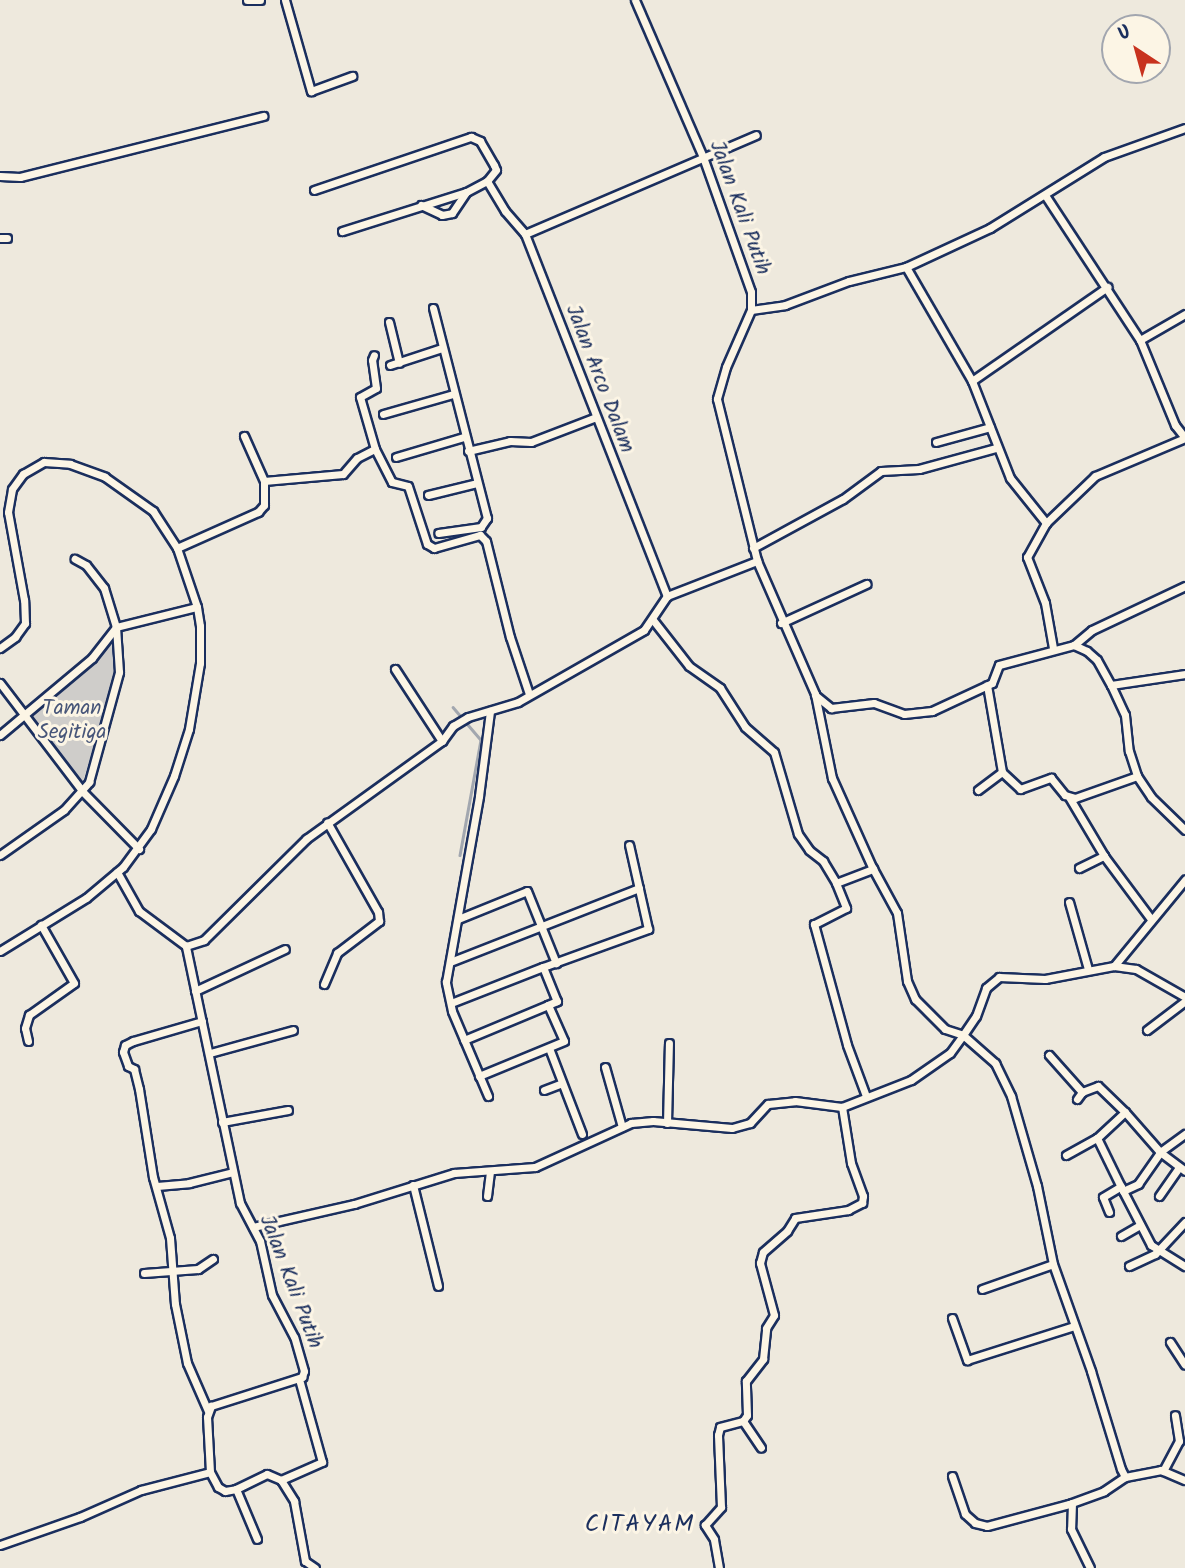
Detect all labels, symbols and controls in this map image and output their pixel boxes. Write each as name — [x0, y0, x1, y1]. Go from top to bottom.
north arrow — [1101, 14, 1171, 84]
text: U — [1111, 18, 1138, 49]
street label: Jalan Kali Putih — [703, 137, 775, 279]
street label: Jalan Arco Dalam — [559, 301, 639, 457]
park label: Taman Segitiga — [38, 696, 106, 746]
street label: Jalan Kali Putih — [253, 1212, 327, 1352]
district label: CITAYAM — [586, 1511, 694, 1539]

